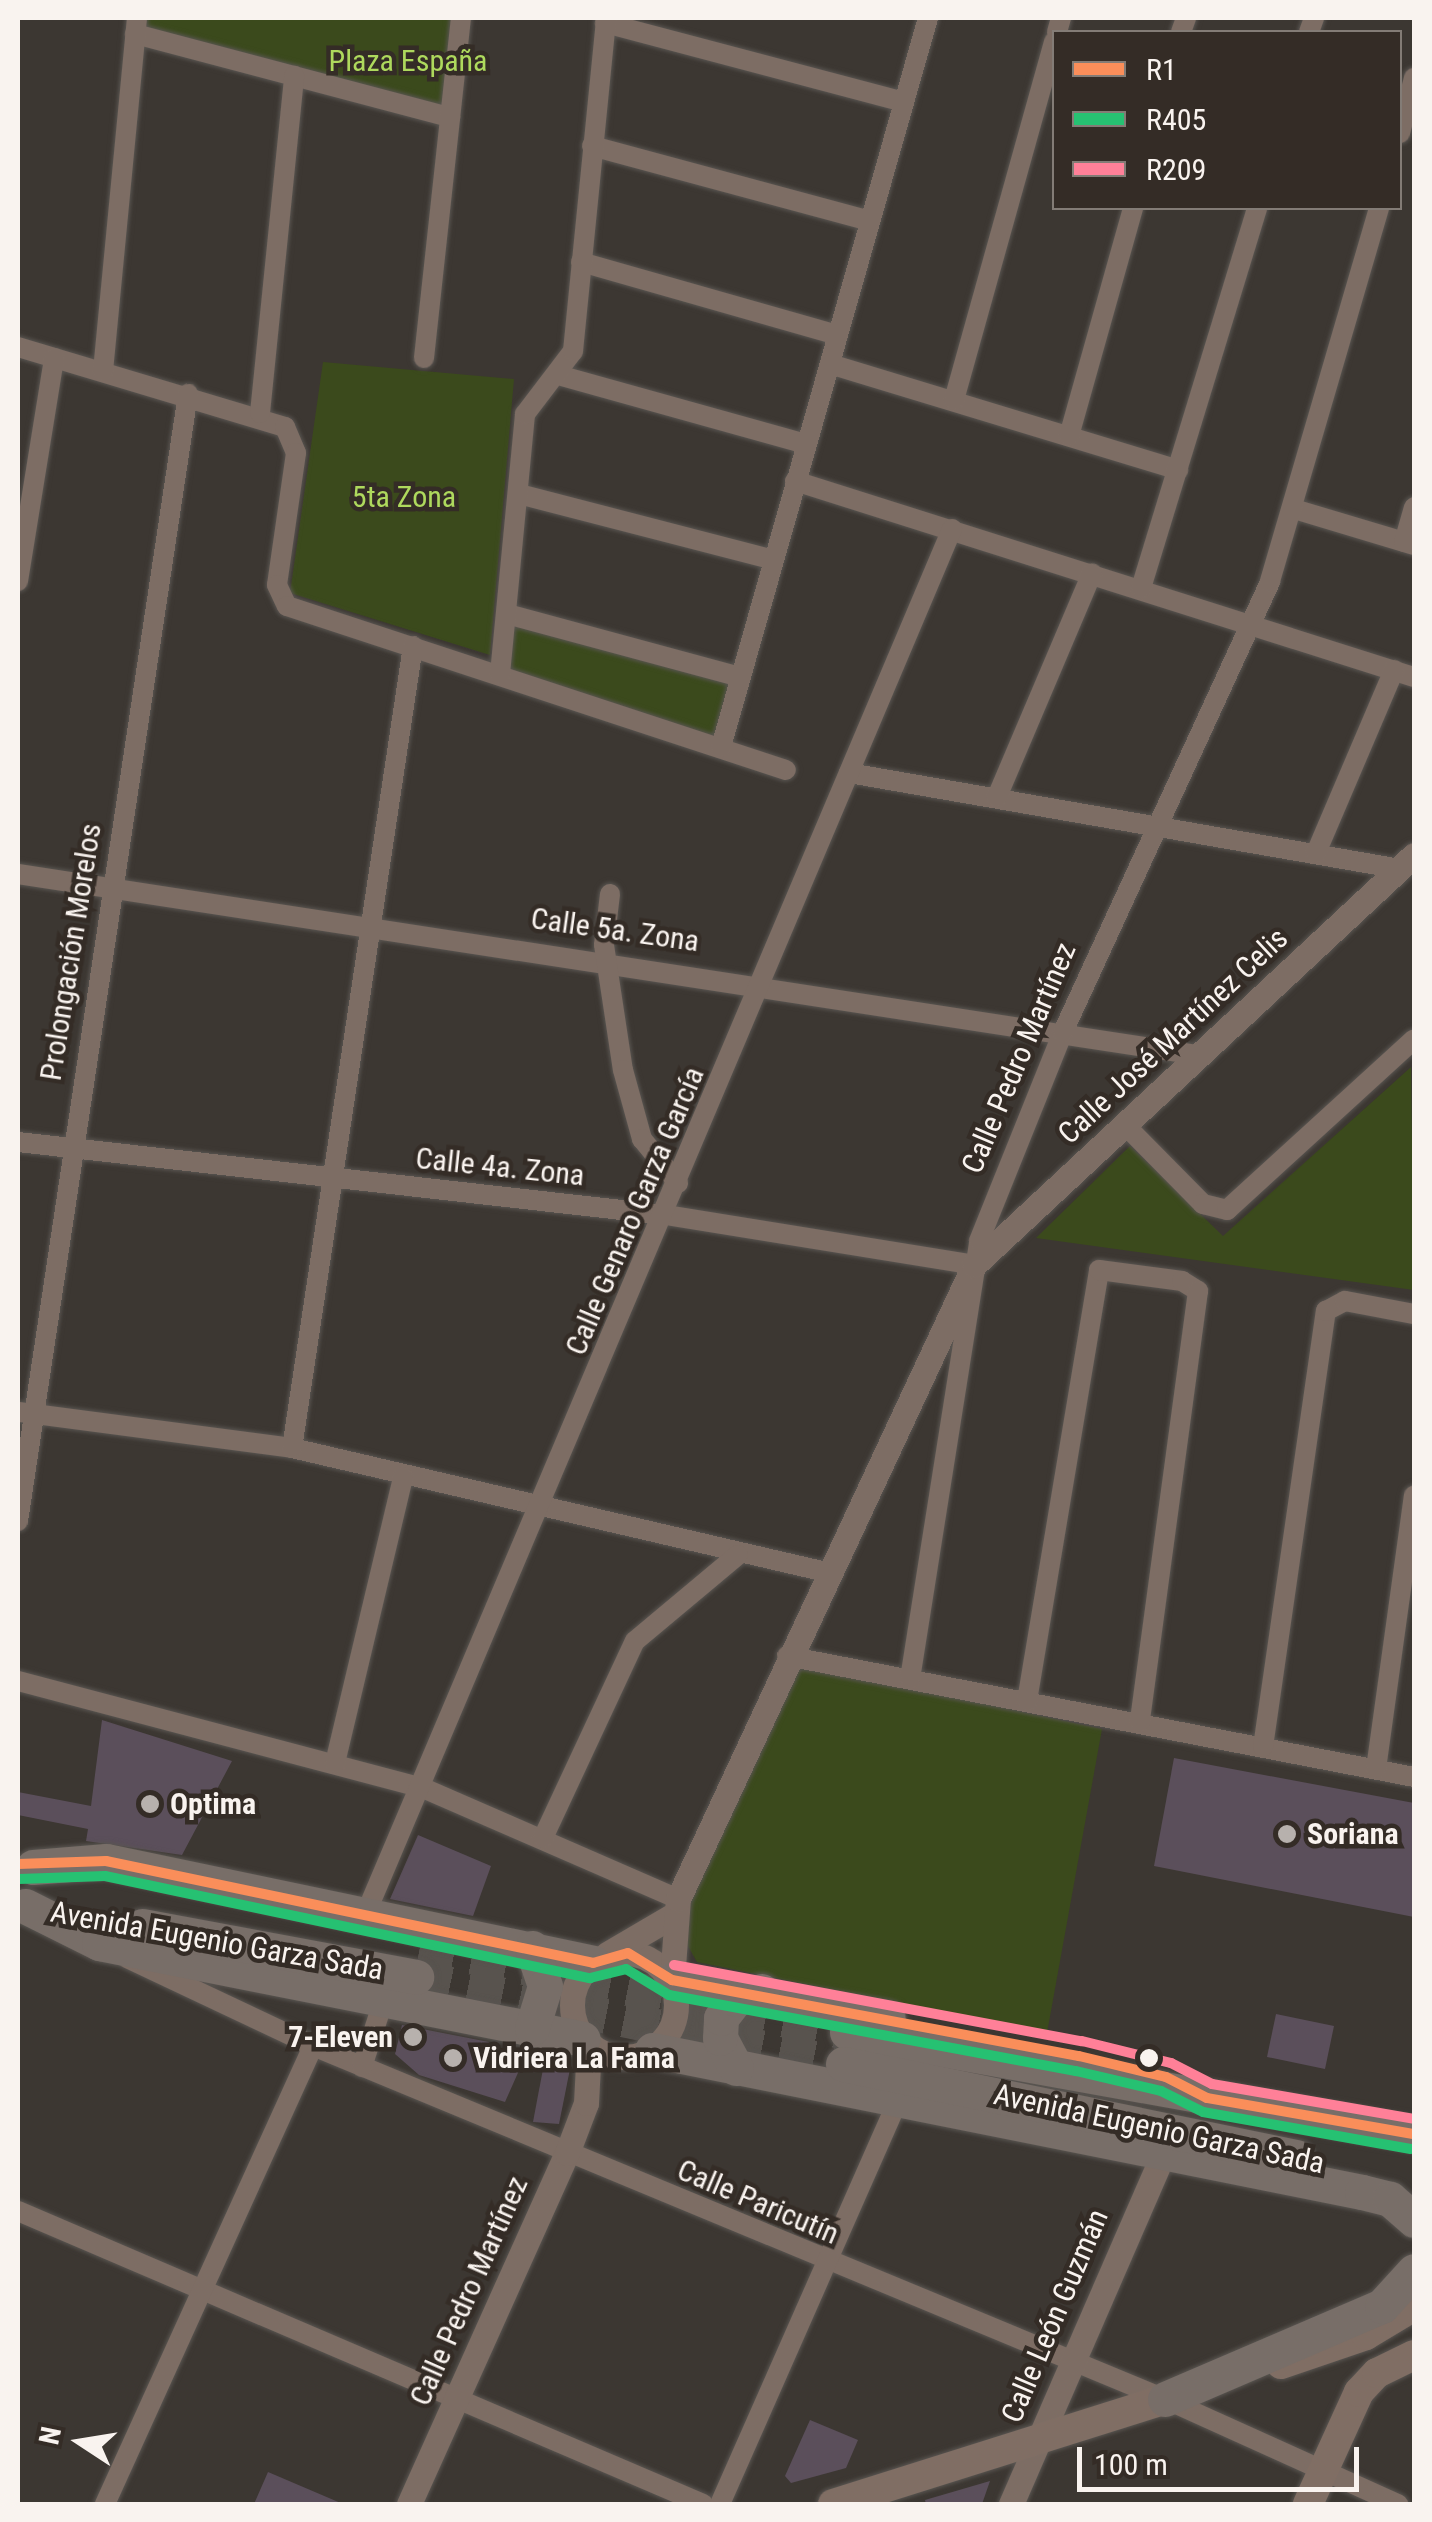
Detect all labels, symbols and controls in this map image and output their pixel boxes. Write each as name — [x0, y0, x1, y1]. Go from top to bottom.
legend — [1052, 30, 1402, 210]
park label: Plaza España — [329, 43, 487, 79]
text: R1 — [1146, 52, 1177, 87]
text: R405 — [1146, 102, 1206, 137]
text: R209 — [1146, 152, 1206, 187]
park label: 5ta Zona — [352, 479, 456, 515]
street label: Prolongación Morelos — [33, 821, 109, 1083]
street label: Calle 5a. Zona — [529, 900, 701, 960]
street label: Calle José Martínez Celis — [1051, 920, 1295, 1152]
street label: Calle Pedro Martínez — [954, 937, 1084, 1179]
street label: Calle Genaro Garza García — [558, 1062, 712, 1360]
street label: Calle 4a. Zona — [414, 1140, 586, 1194]
place label: Optima — [170, 1786, 256, 1822]
marker: Optima — [139, 1793, 161, 1815]
place label: Soriana — [1307, 1816, 1399, 1852]
marker: Soriana — [1276, 1823, 1298, 1845]
street label: Avenida Eugenio Garza Sada — [48, 1894, 386, 1988]
place label: 7-Eleven — [288, 2019, 393, 2055]
marker: 7-Eleven — [402, 2026, 424, 2048]
place label: Vidriera La Fama — [473, 2040, 675, 2076]
marker: Vidriera La Fama — [442, 2047, 464, 2069]
unlabelled marker — [1139, 2048, 1159, 2068]
street label: Avenida Eugenio Garza Sada — [990, 2076, 1328, 2182]
street label: Calle Paricutín — [672, 2152, 844, 2252]
street label: Calle Pedro Martínez — [402, 2171, 536, 2411]
street label: Calle León Guzmán — [994, 2204, 1116, 2428]
north arrow — [30, 2392, 130, 2492]
text: N — [32, 2424, 68, 2447]
scale bar — [1082, 2427, 1364, 2489]
text: 100 m — [1094, 2447, 1168, 2482]

